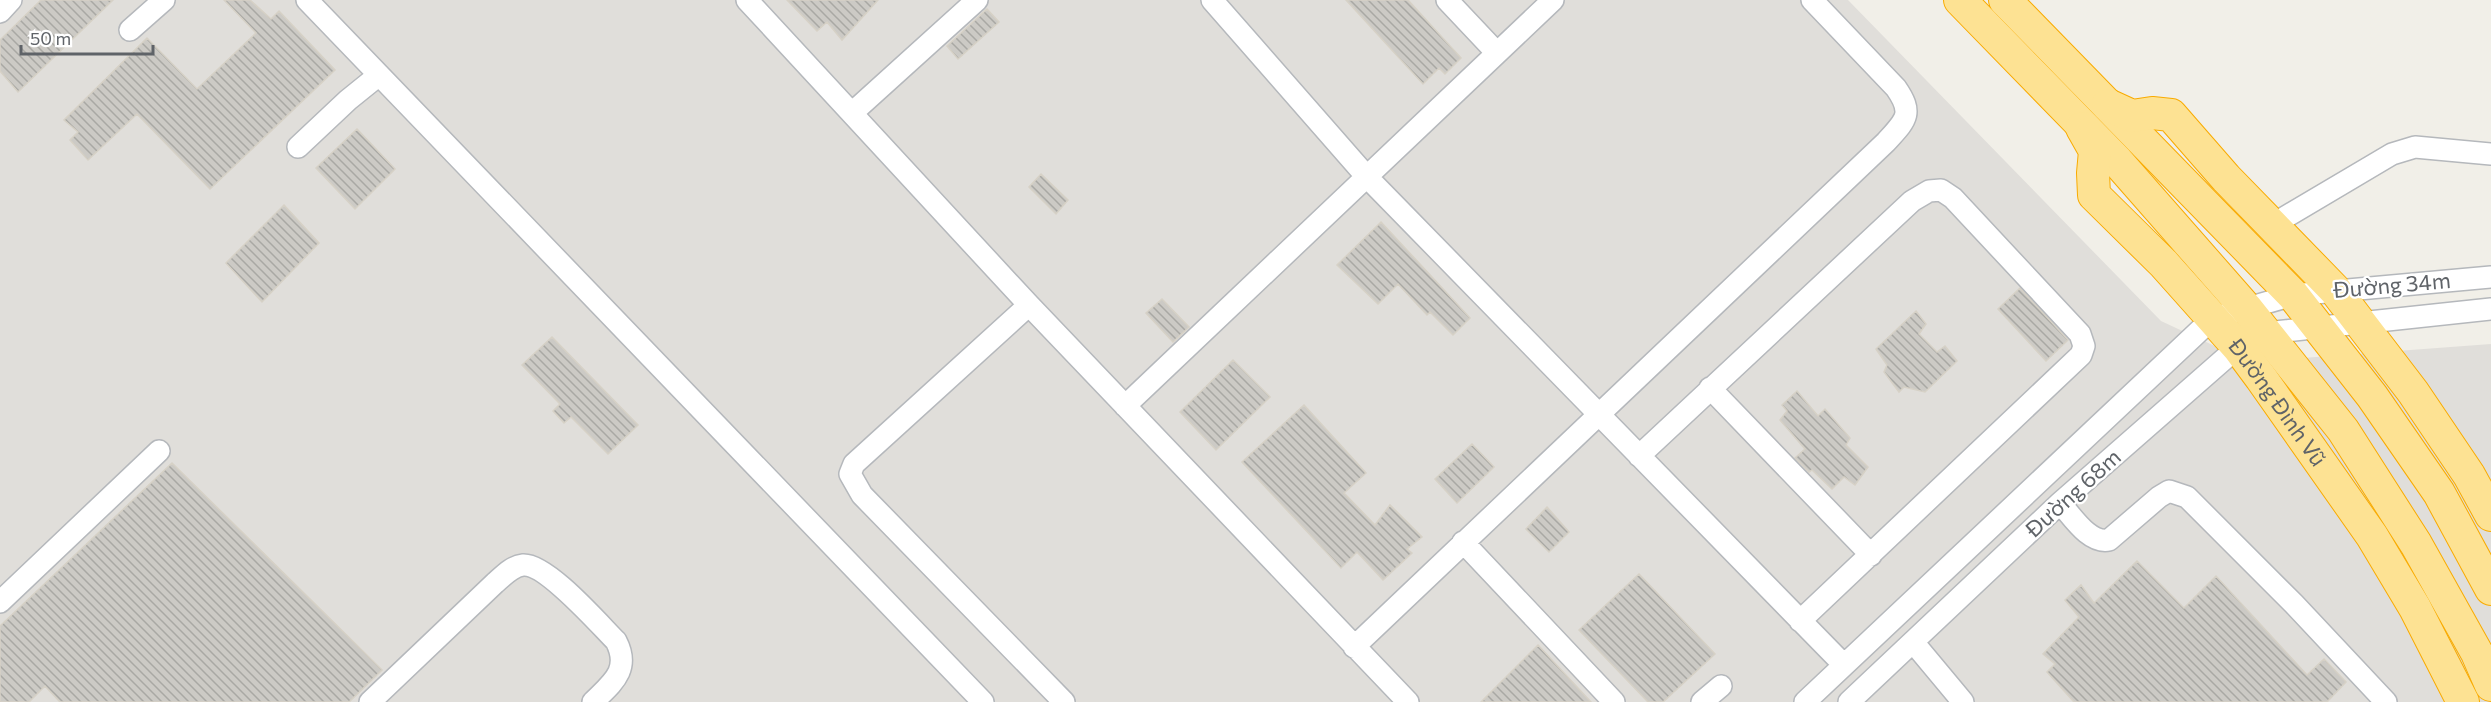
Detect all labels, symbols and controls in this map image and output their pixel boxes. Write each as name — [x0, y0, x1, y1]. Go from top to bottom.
scale bar — [21, 18, 153, 56]
text: 50 m — [30, 27, 71, 49]
street label: Đường 34m — [2331, 266, 2452, 303]
street label: Đường Đình Vũ — [2223, 332, 2333, 471]
street label: Đường 68m — [2019, 443, 2126, 543]

